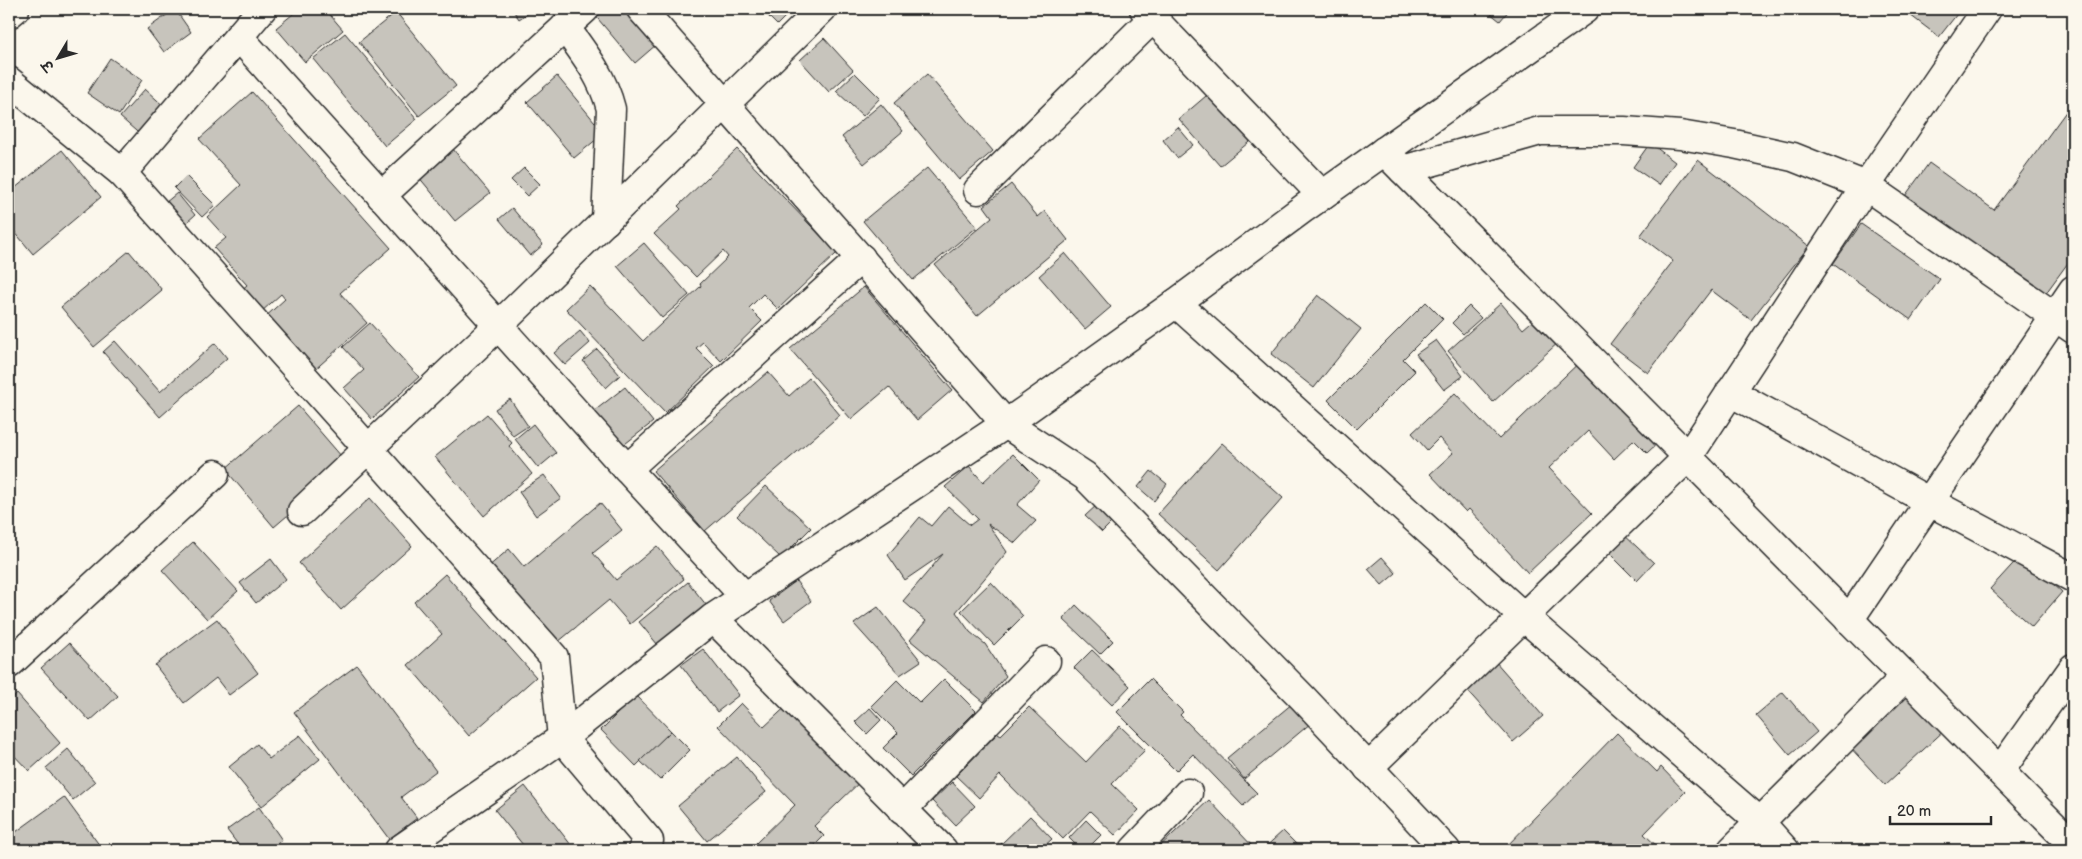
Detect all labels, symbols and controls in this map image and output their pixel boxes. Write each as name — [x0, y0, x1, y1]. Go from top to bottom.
north arrow — [32, 32, 82, 82]
text: उ — [38, 55, 59, 76]
scale bar — [1890, 794, 1991, 826]
text: 20 m — [1897, 802, 1931, 821]

